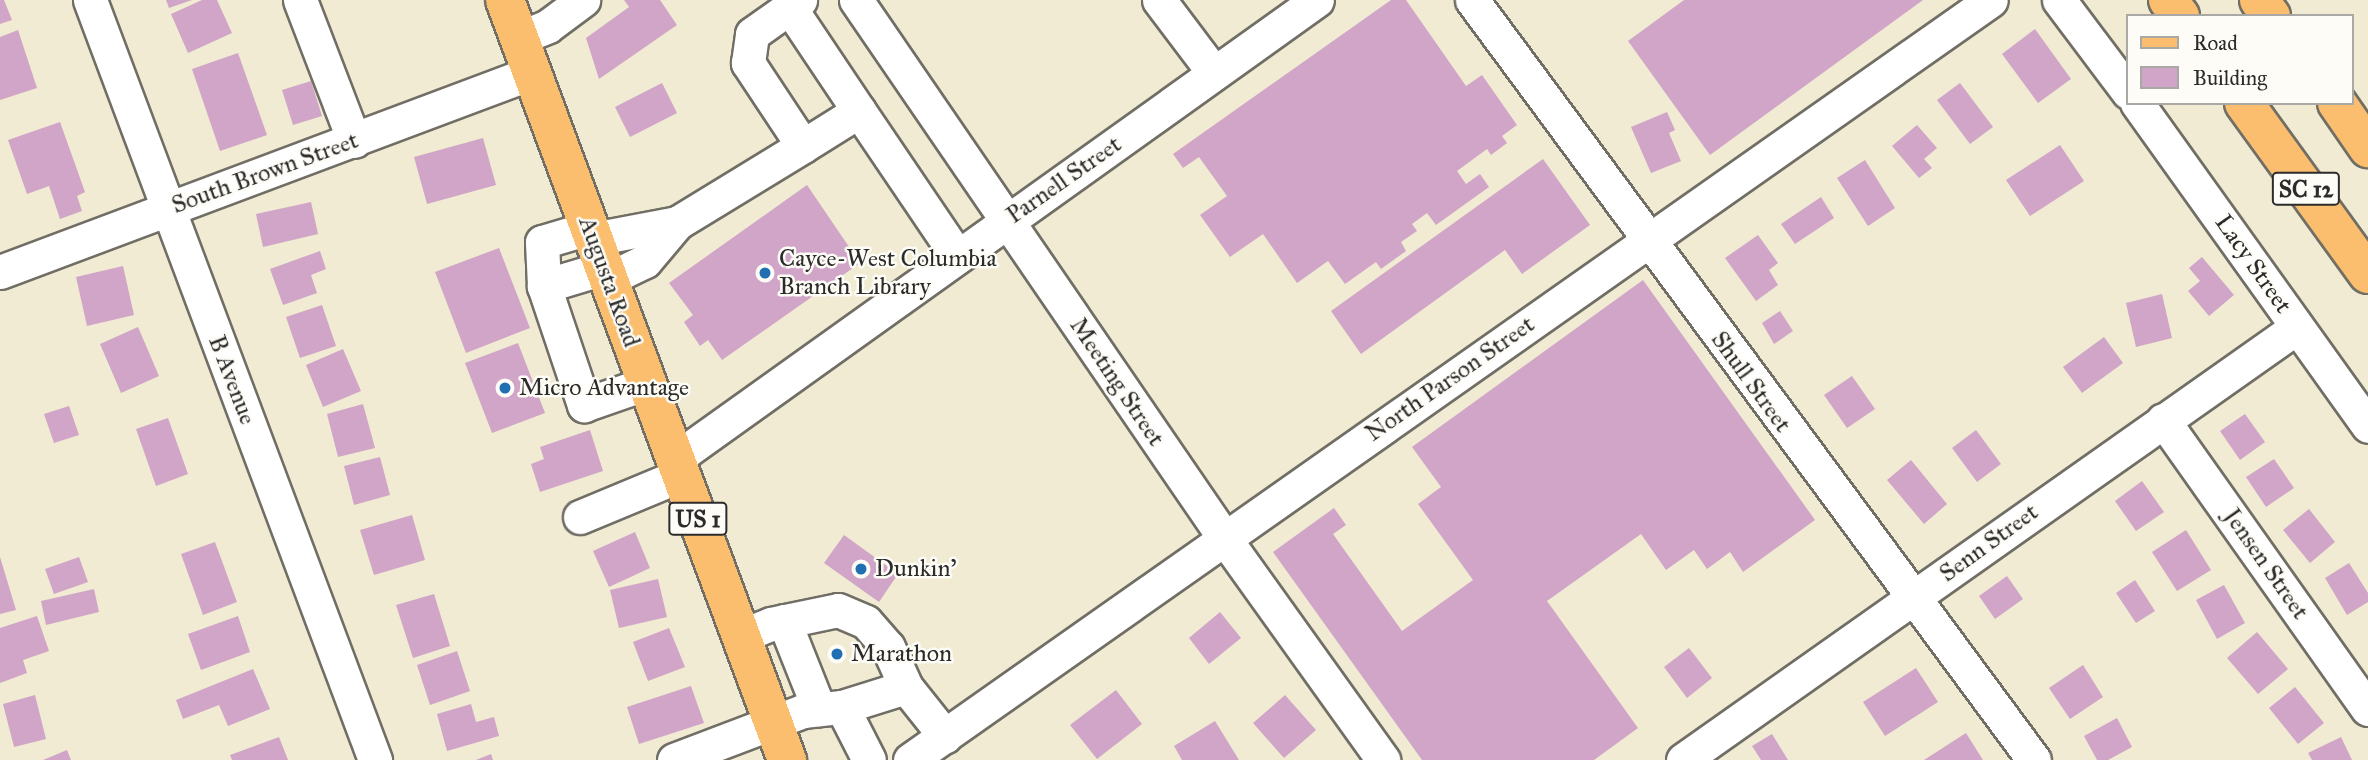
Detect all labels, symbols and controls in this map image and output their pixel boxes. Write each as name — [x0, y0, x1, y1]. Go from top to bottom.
legend — [2126, 14, 2354, 105]
text: Road — [2193, 30, 2238, 56]
text: Building — [2193, 65, 2267, 91]
street label: South Brown Street — [168, 126, 362, 220]
street label: Parnell Street — [1001, 130, 1127, 230]
road number: SC 12 — [2271, 170, 2341, 208]
street label: Lacy Street — [2209, 209, 2297, 319]
street label: Augusta Road — [572, 213, 646, 351]
place label: Cayce-West Columbia Branch Library — [779, 245, 997, 301]
marker: Cayce-West Columbia Branch Library — [757, 265, 773, 281]
street label: North Parson Street — [1360, 310, 1540, 448]
street label: Meeting Street — [1064, 312, 1170, 452]
street label: Shull Street — [1705, 326, 1797, 438]
street label: B Avenue — [202, 331, 262, 429]
place label: Micro Advantage — [519, 374, 689, 402]
marker: Micro Advantage — [497, 380, 513, 396]
street label: Senn Street — [1934, 498, 2044, 588]
road number: US 1 — [668, 499, 728, 538]
street label: Jensen Street — [2217, 503, 2315, 625]
place label: Dunkin' — [875, 555, 956, 583]
marker: Dunkin' — [853, 561, 869, 577]
place label: Marathon — [851, 640, 952, 668]
marker: Marathon — [829, 646, 845, 662]

